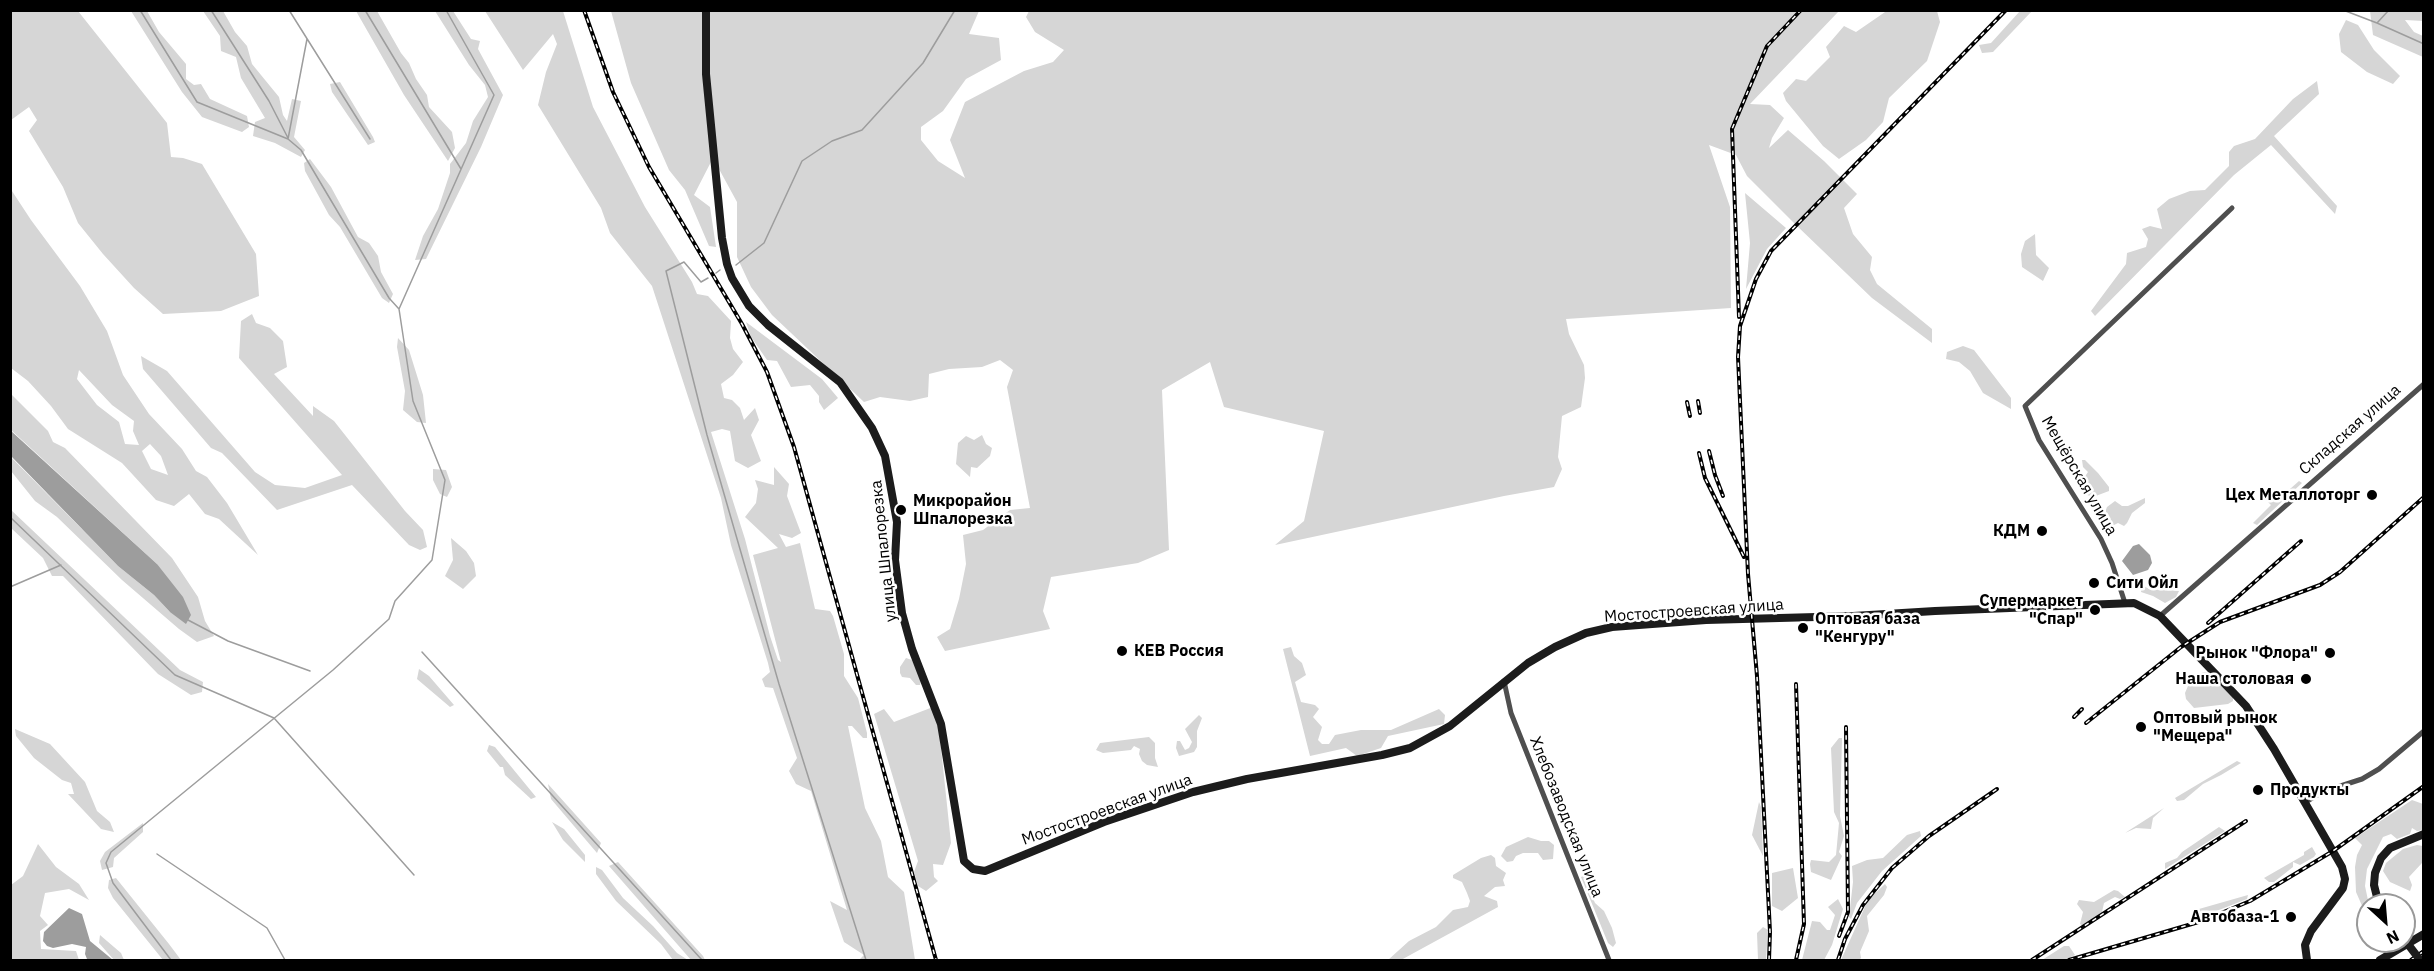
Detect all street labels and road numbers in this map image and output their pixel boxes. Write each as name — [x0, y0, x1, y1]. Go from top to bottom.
street label: Складская улица — [2295, 381, 2405, 479]
street label: Мещёрская улица — [2037, 413, 2121, 539]
street label: улица Шпалорезка — [867, 479, 901, 623]
street label: Мостостроевская улица — [1604, 595, 1784, 627]
street label: Хлебозаводская улица — [1525, 734, 1607, 900]
street label: Мостостроевская улица — [1019, 770, 1195, 850]

